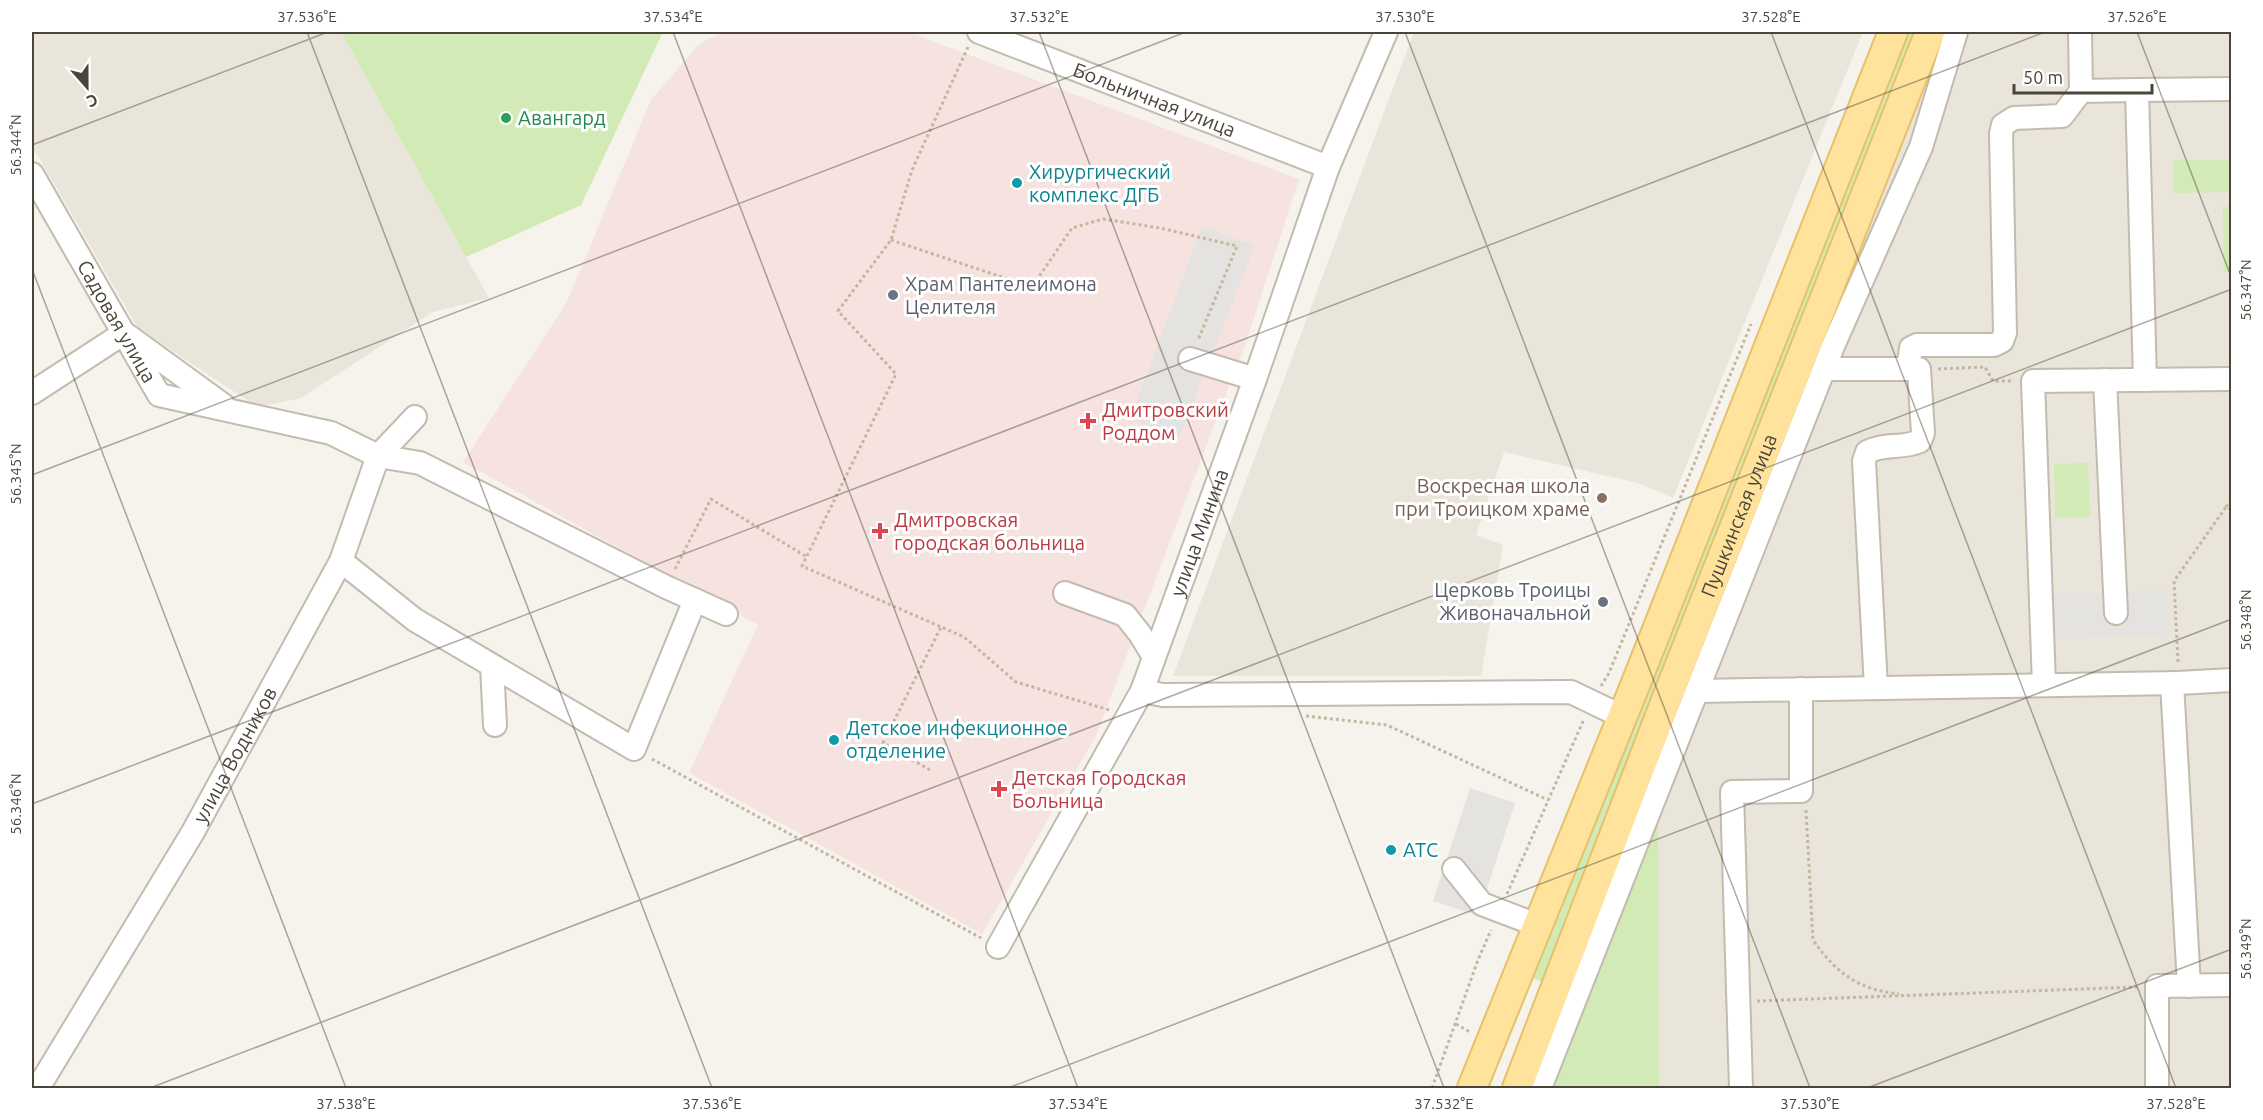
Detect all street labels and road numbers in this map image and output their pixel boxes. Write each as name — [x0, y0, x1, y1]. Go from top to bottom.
street label: Больничная улица — [1070, 58, 1239, 141]
street label: Садовая улица — [73, 256, 161, 386]
street label: Пушкинская улица — [1696, 430, 1781, 600]
street label: улица Минина — [1165, 466, 1232, 600]
street label: улица Водников — [188, 683, 281, 827]

